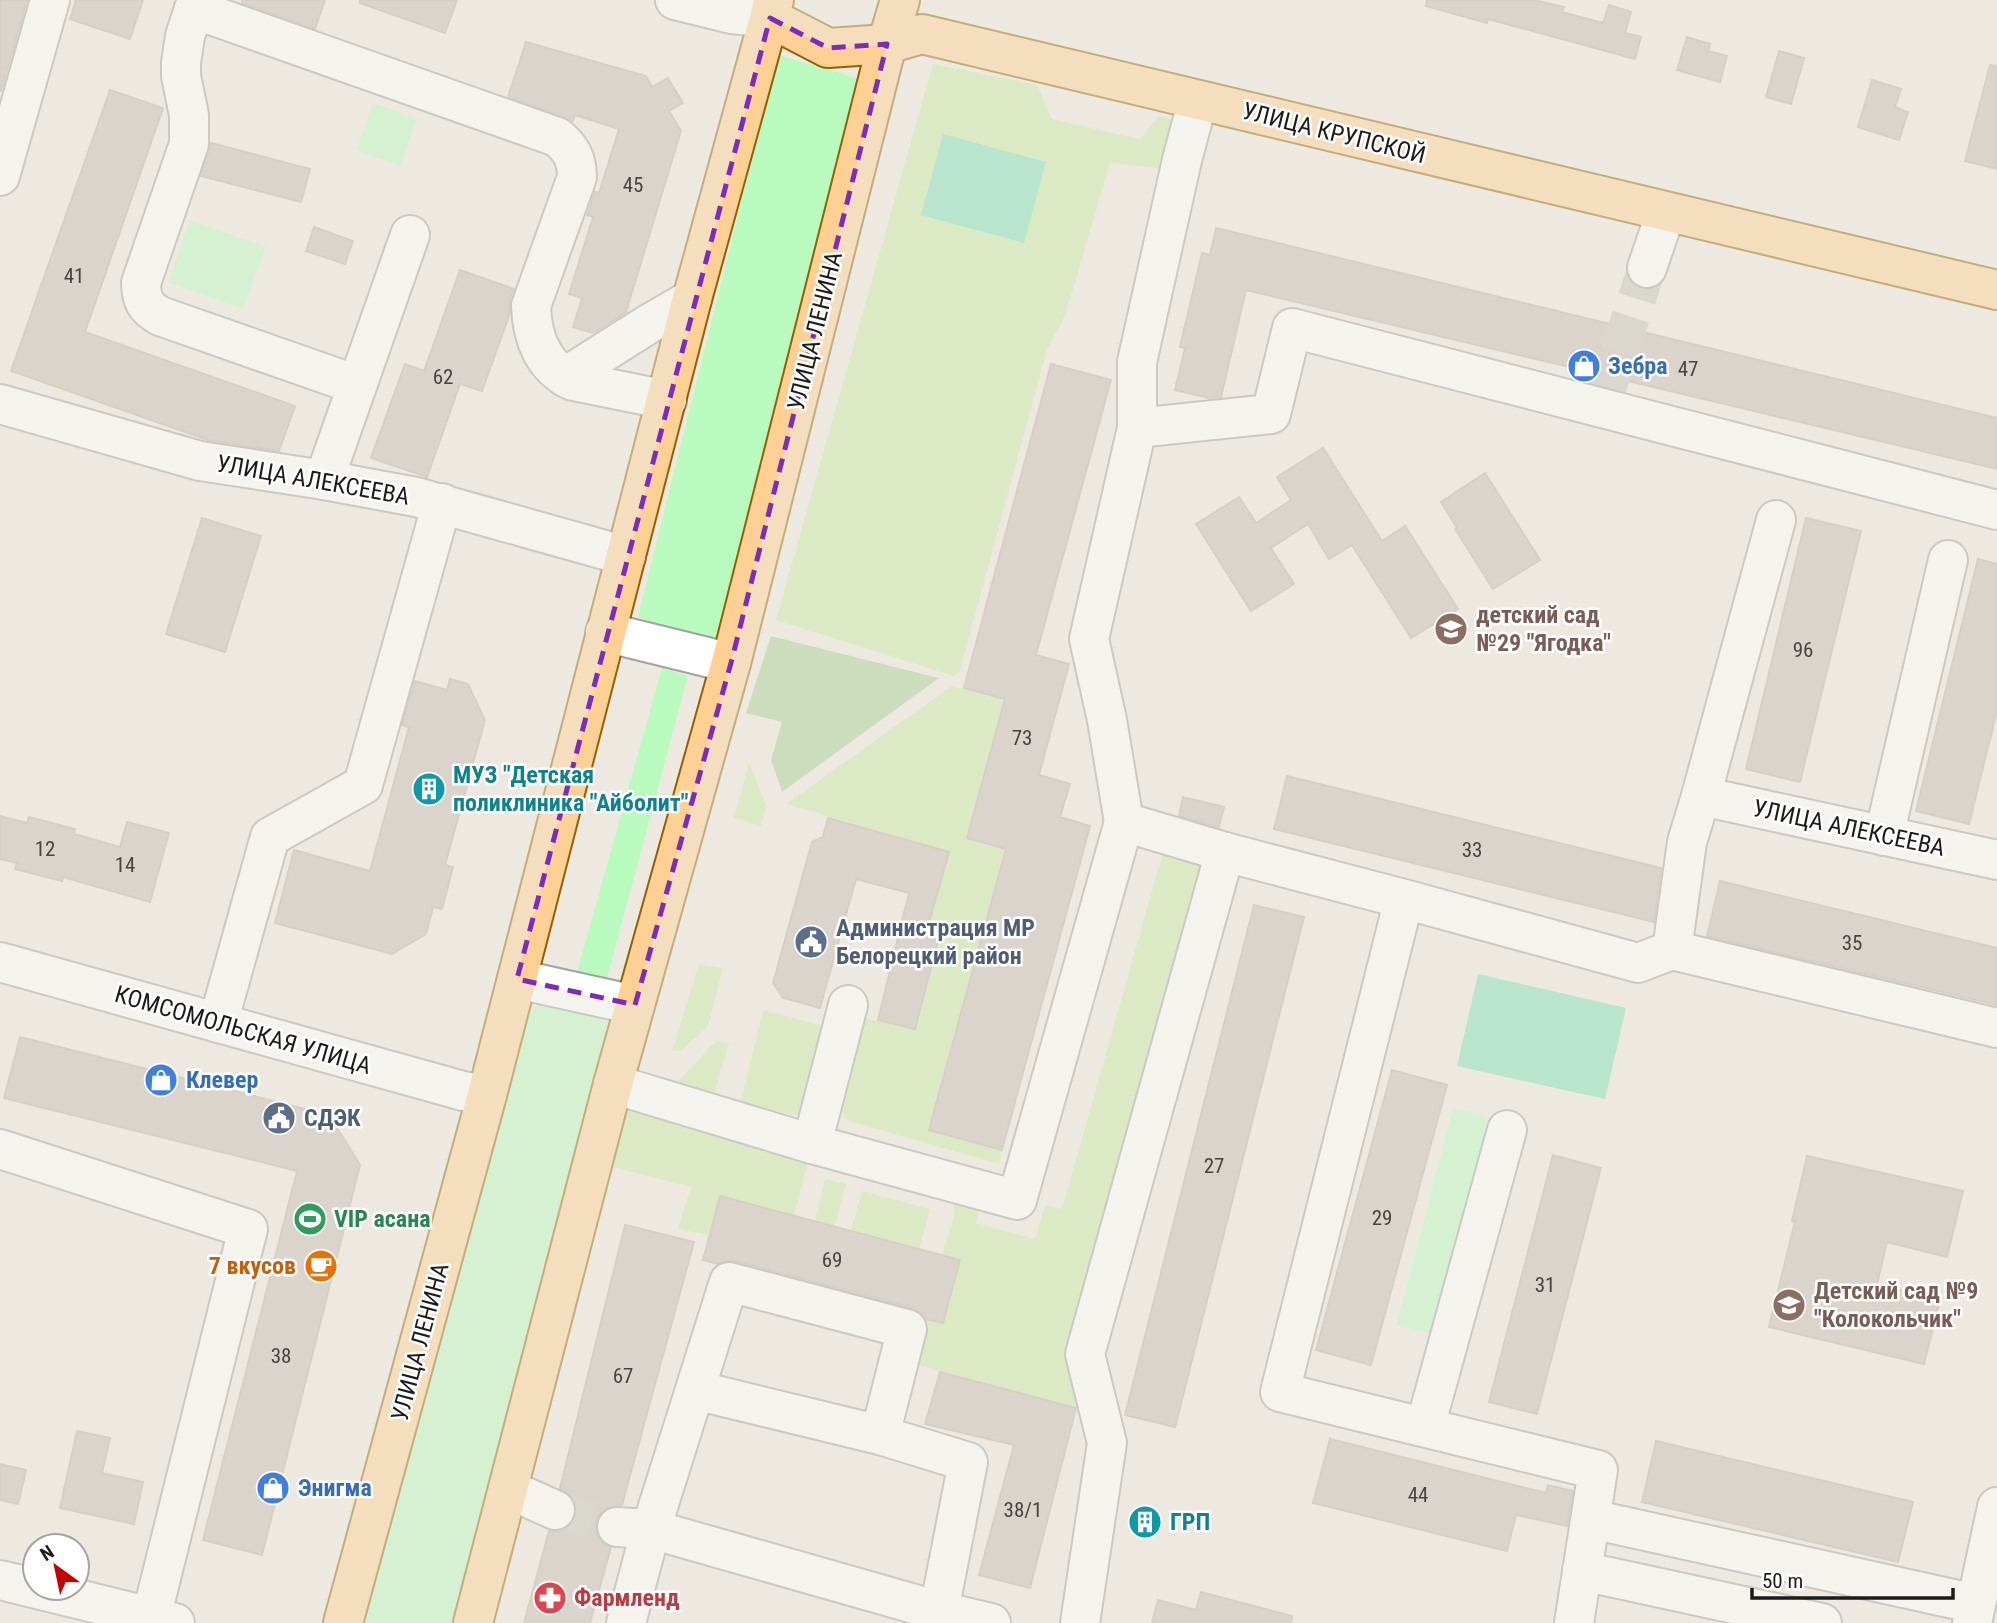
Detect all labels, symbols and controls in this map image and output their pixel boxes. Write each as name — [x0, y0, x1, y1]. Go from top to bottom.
street label: УЛИЦА КРУПСКОЙ — [1239, 97, 1429, 169]
house number: 45 — [623, 173, 643, 197]
street label: УЛИЦА ЛЕНИНА — [782, 249, 848, 413]
house number: 41 — [64, 264, 84, 288]
shop icon: Зебра — [1565, 347, 1603, 385]
place label: Зебра — [1608, 352, 1668, 380]
house number: 47 — [1678, 357, 1698, 381]
house number: 62 — [433, 365, 453, 389]
street label: УЛИЦА АЛЕКСЕЕВА — [214, 449, 412, 511]
place label: детский сад №29 "Ягодка" — [1476, 601, 1611, 657]
school or university icon: детский сад №29 "Ягодка" — [1432, 610, 1470, 648]
house number: 96 — [1793, 638, 1813, 662]
house number: 73 — [1012, 726, 1032, 750]
place label: МУЗ "Детская поликлиника "Айболит" — [453, 761, 688, 817]
building icon: МУЗ "Детская поликлиника "Айболит" — [410, 770, 448, 808]
street label: УЛИЦА АЛЕКСЕЕВА — [1751, 794, 1948, 862]
house number: 12 — [35, 837, 55, 861]
house number: 33 — [1462, 838, 1482, 862]
house number: 14 — [115, 853, 135, 877]
place label: Администрация МР Белорецкий район — [836, 914, 1035, 970]
public building icon: Администрация МР Белорецкий район — [792, 923, 830, 961]
house number: 35 — [1842, 931, 1862, 955]
street label: КОМСОМОЛЬСКАЯ УЛИЦА — [112, 980, 375, 1080]
shop icon: Клевер — [142, 1061, 180, 1099]
place label: Клевер — [186, 1066, 258, 1094]
public building icon: СДЭК — [260, 1099, 298, 1137]
place label: СДЭК — [304, 1104, 361, 1132]
house number: 27 — [1204, 1154, 1224, 1178]
sports icon: VIP асана — [291, 1200, 329, 1238]
place label: VIP асана — [334, 1205, 430, 1233]
house number: 29 — [1372, 1206, 1392, 1230]
cafe icon: 7 вкусов — [302, 1247, 340, 1285]
house number: 69 — [822, 1248, 842, 1272]
place label: 7 вкусов — [209, 1252, 296, 1280]
street label: УЛИЦА ЛЕНИНА — [385, 1260, 455, 1424]
house number: 31 — [1535, 1273, 1555, 1297]
place label: Детский сад №9 "Колокольчик" — [1814, 1277, 1978, 1333]
school or university icon: Детский сад №9 "Колокольчик" — [1770, 1286, 1808, 1324]
house number: 38 — [271, 1344, 291, 1368]
house number: 67 — [613, 1364, 633, 1388]
shop icon: Энигма — [254, 1469, 292, 1507]
place label: Энигма — [298, 1474, 372, 1502]
house number: 44 — [1408, 1483, 1428, 1507]
house number: 38/1 — [1004, 1498, 1042, 1522]
building icon: ГРП — [1126, 1503, 1164, 1541]
place label: ГРП — [1170, 1508, 1210, 1536]
north arrow — [21, 1532, 91, 1602]
text: N — [36, 1540, 58, 1566]
scale bar — [1752, 1556, 1953, 1600]
text: 50 m — [1762, 1569, 1803, 1593]
pharmacy icon: Фармленд — [531, 1579, 569, 1617]
place label: Фармленд — [574, 1584, 680, 1612]

